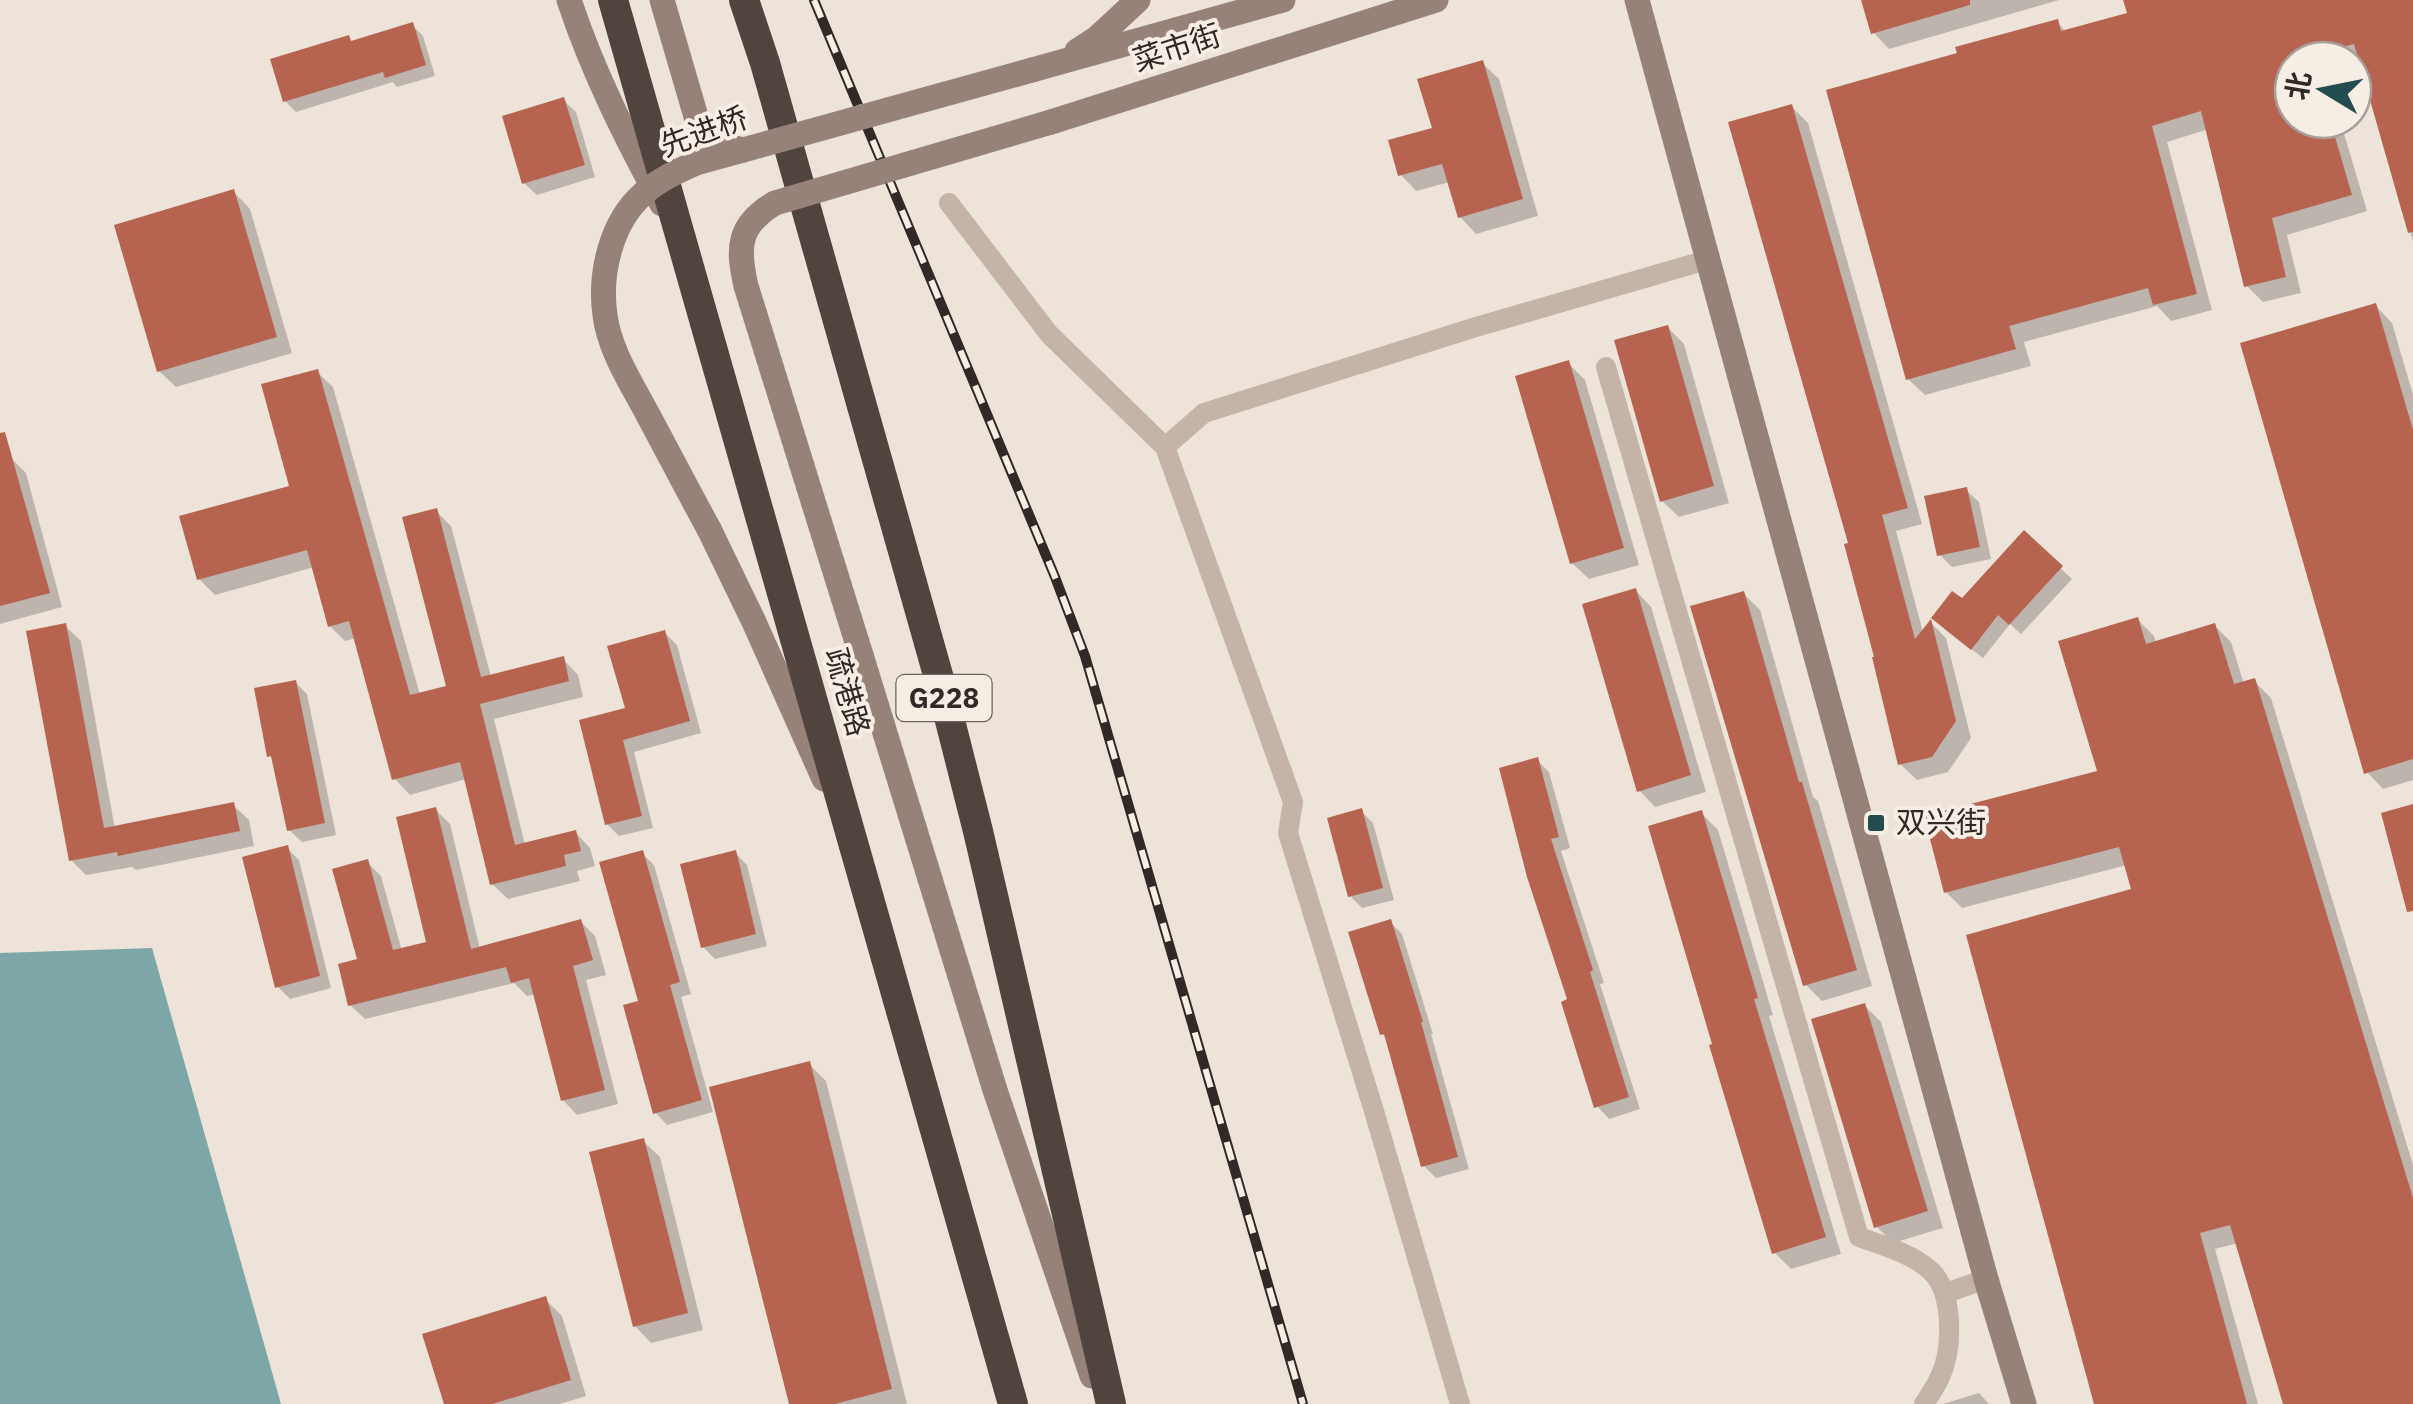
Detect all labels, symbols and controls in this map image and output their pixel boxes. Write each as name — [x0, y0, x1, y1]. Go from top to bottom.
street label: 菜市街 — [1128, 14, 1225, 79]
north arrow — [2273, 40, 2373, 140]
text: 北 — [2277, 69, 2319, 103]
street label: 先进桥 — [655, 97, 752, 164]
street label: 疏港路 — [817, 643, 880, 740]
road number: G228 — [896, 675, 992, 721]
place label: 双兴街 — [1896, 802, 1986, 841]
marker: 双兴街 — [1865, 812, 1887, 834]

